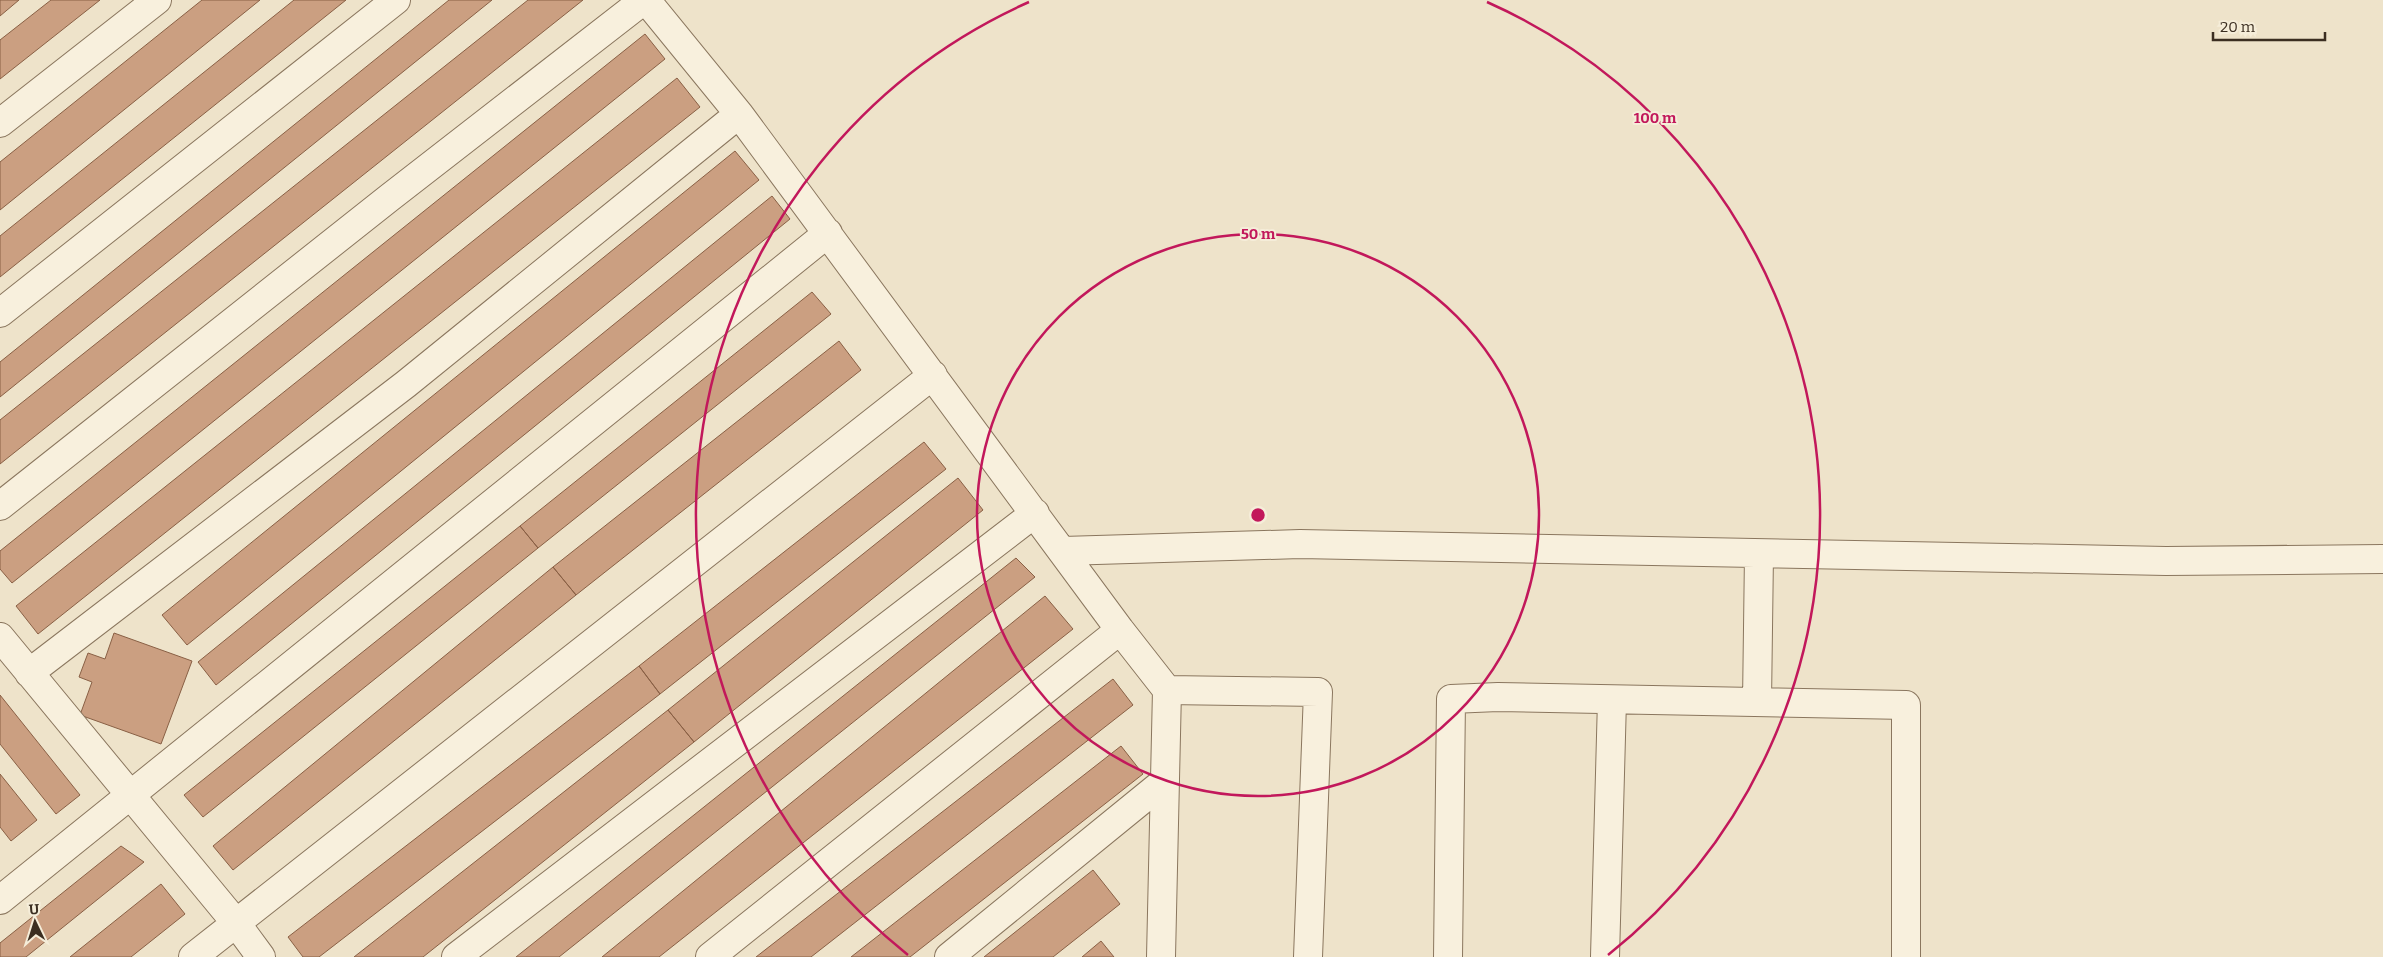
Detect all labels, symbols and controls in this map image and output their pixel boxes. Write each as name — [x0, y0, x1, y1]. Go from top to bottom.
scale bar — [2213, 10, 2326, 42]
text: 20 m — [2220, 18, 2256, 36]
text: 100 m — [1634, 109, 1677, 127]
text: 50 m — [1241, 225, 1276, 243]
centre of rings — [1249, 506, 1267, 524]
north arrow — [10, 897, 60, 947]
text: U — [28, 901, 41, 918]

